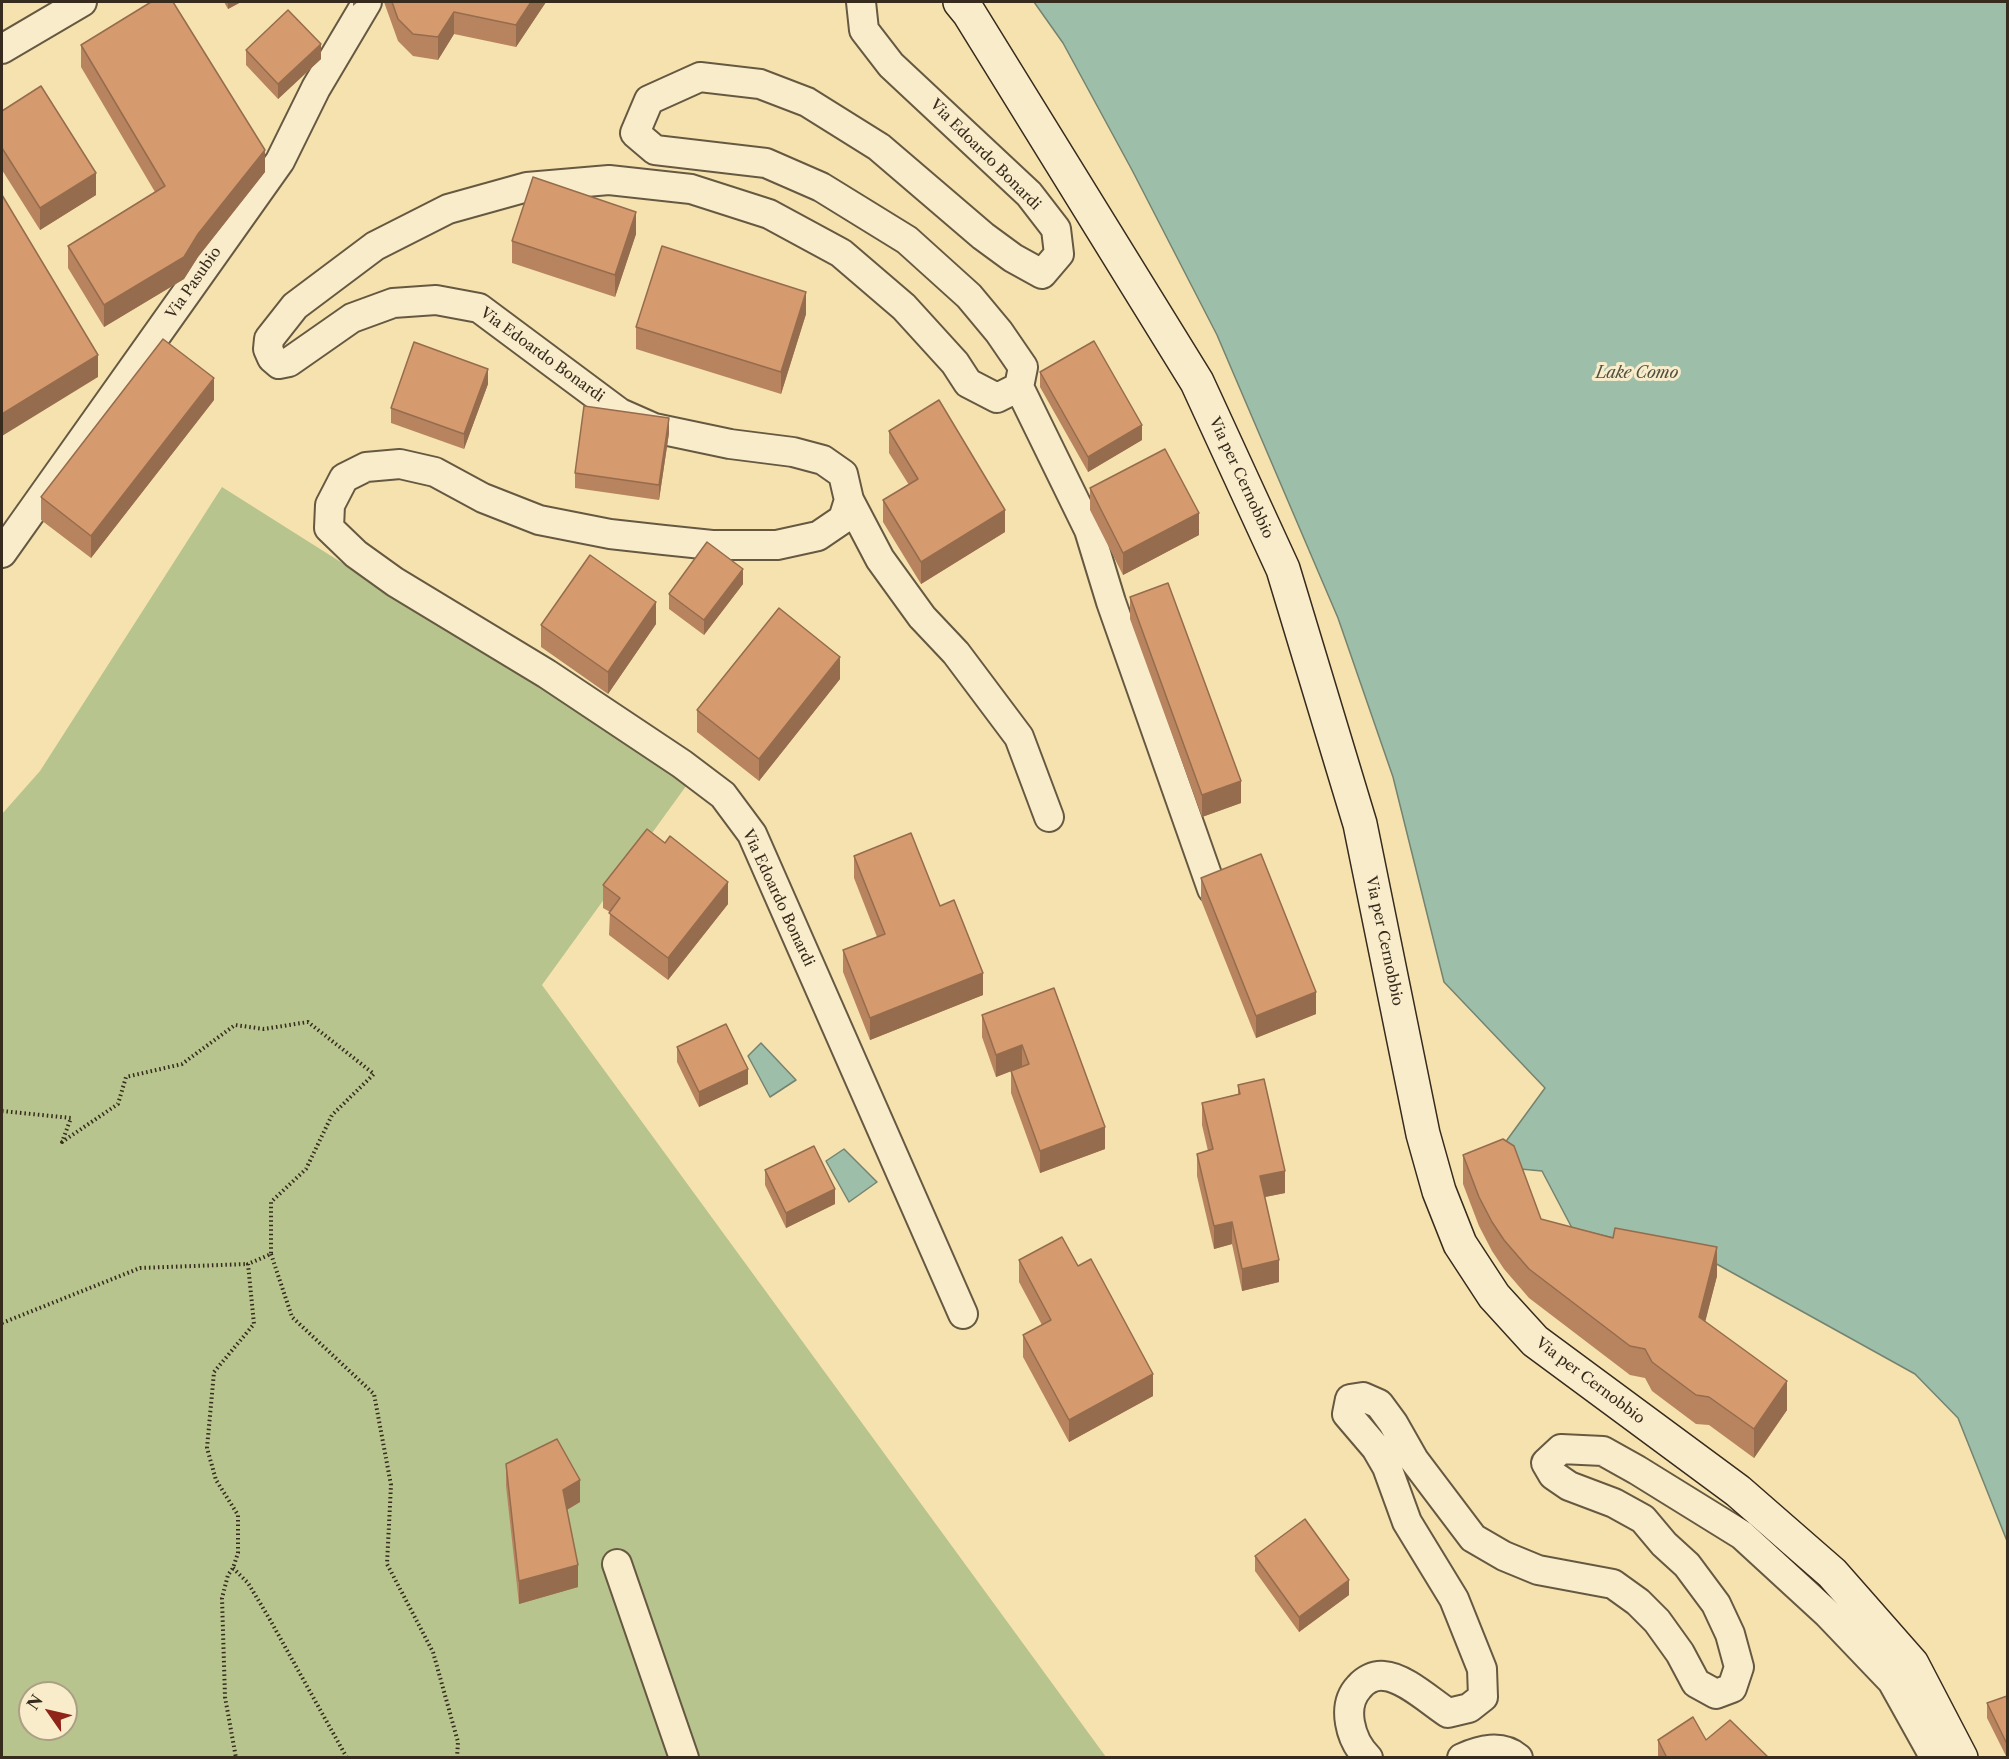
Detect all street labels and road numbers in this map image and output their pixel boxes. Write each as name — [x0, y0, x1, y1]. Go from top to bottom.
street label: Via Edoardo Bonardi — [926, 96, 1044, 214]
street label: Via Pasubio — [163, 244, 225, 322]
street label: Via Edoardo Bonardi — [476, 304, 608, 406]
street label: Via per Cernobbio — [1205, 414, 1277, 542]
street label: Via Edoardo Bonardi — [738, 827, 818, 969]
street label: Via per Cernobbio — [1361, 875, 1407, 1007]
street label: Via per Cernobbio — [1532, 1334, 1648, 1428]

